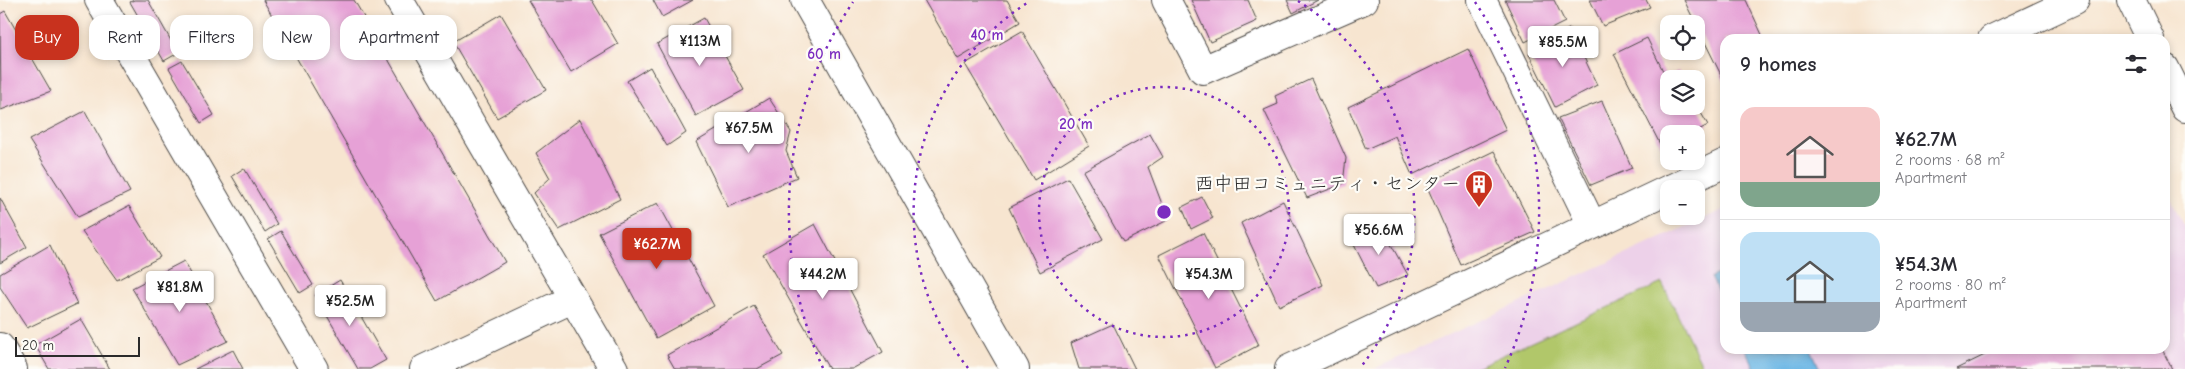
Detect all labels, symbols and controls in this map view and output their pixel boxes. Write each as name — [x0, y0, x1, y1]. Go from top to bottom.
chip: Buy — [15, 15, 79, 60]
chip: Rent — [89, 15, 160, 60]
chip: Filters — [170, 15, 253, 60]
chip: New — [263, 15, 330, 60]
chip: Apartment — [340, 15, 457, 60]
map controls — [1660, 15, 1705, 225]
button: locate — [1660, 15, 1705, 60]
pin: ¥113M — [665, 24, 735, 67]
text: 40 m — [971, 26, 1004, 44]
pin: ¥85.5M — [1522, 26, 1604, 68]
text: ¥113M — [679, 32, 721, 50]
text: ¥85.5M — [1539, 33, 1587, 51]
text: 60 m — [807, 45, 841, 63]
icon: filters — [2122, 50, 2150, 78]
text: 9 homes — [1740, 52, 1816, 76]
button: layers — [1660, 70, 1705, 115]
pin: ¥67.5M — [708, 112, 790, 154]
text: 20 m — [1059, 115, 1093, 133]
text: ¥67.5M — [725, 119, 773, 137]
button: + — [1660, 125, 1705, 170]
icon: home — [1780, 127, 1840, 187]
text: ¥62.7M — [1895, 127, 1957, 151]
text: 2 rooms · 68 m² — [1895, 151, 2005, 169]
building icon: 西中田コミュニティ・センター — [1464, 169, 1494, 208]
text: Apartment — [1895, 169, 1967, 187]
place label: 西中田コミュニティ・センター — [1195, 173, 1460, 195]
button: − — [1660, 180, 1705, 225]
centre of rings — [1155, 203, 1173, 221]
pin: ¥56.6M — [1338, 214, 1420, 256]
text: ¥56.6M — [1355, 221, 1403, 239]
pin: ¥62.7M — [616, 228, 698, 270]
text: ¥62.7M — [633, 235, 681, 253]
icon: home — [1780, 252, 1840, 312]
text: ¥54.3M — [1895, 252, 1957, 276]
pin: ¥44.2M — [782, 258, 864, 300]
pin: ¥54.3M — [1168, 258, 1250, 300]
text: ¥44.2M — [800, 265, 846, 283]
text: ¥54.3M — [1185, 265, 1233, 283]
pin: ¥81.8M — [139, 270, 221, 313]
text: 2 rooms · 80 m² — [1895, 276, 2006, 294]
text: ¥81.8M — [157, 278, 203, 296]
pin: ¥52.5M — [309, 284, 391, 327]
text: ¥52.5M — [326, 292, 374, 310]
text: Apartment — [1895, 294, 1967, 312]
scale bar — [15, 334, 140, 357]
text: 20 m — [22, 337, 54, 354]

